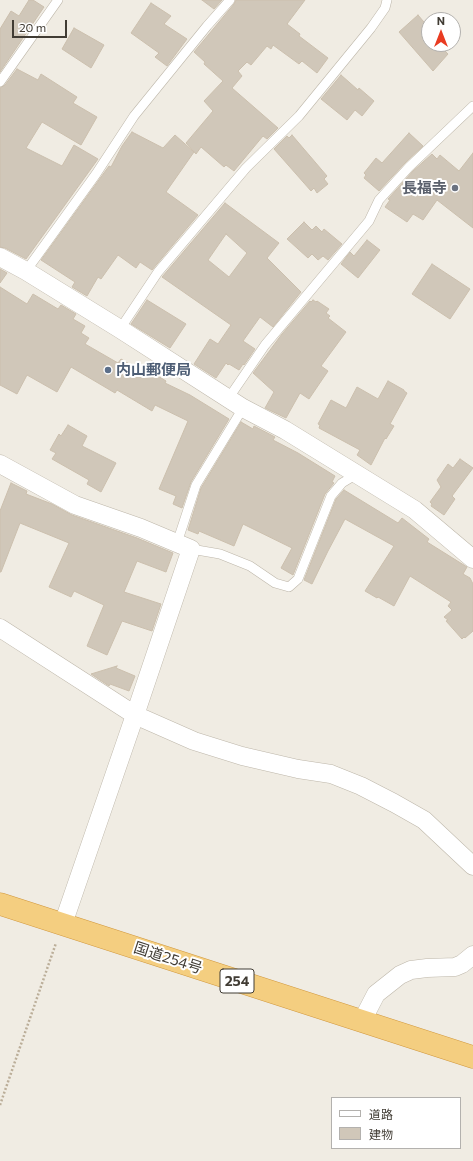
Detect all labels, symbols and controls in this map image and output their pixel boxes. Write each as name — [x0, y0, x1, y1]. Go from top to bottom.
scale bar — [14, 12, 69, 38]
north arrow — [421, 12, 461, 52]
text: N — [437, 14, 445, 27]
text: 20 m — [19, 20, 46, 34]
place label: 長福寺 — [402, 179, 447, 197]
marker: 長福寺 — [450, 183, 460, 193]
place label: 内山郵便局 — [116, 361, 191, 379]
marker: 内山郵便局 — [103, 365, 113, 375]
street label: 国道254号 — [131, 938, 205, 978]
road number: 254 — [220, 969, 254, 993]
legend — [331, 1097, 461, 1149]
text: 道路 — [369, 1107, 393, 1121]
text: 建物 — [369, 1127, 393, 1141]

